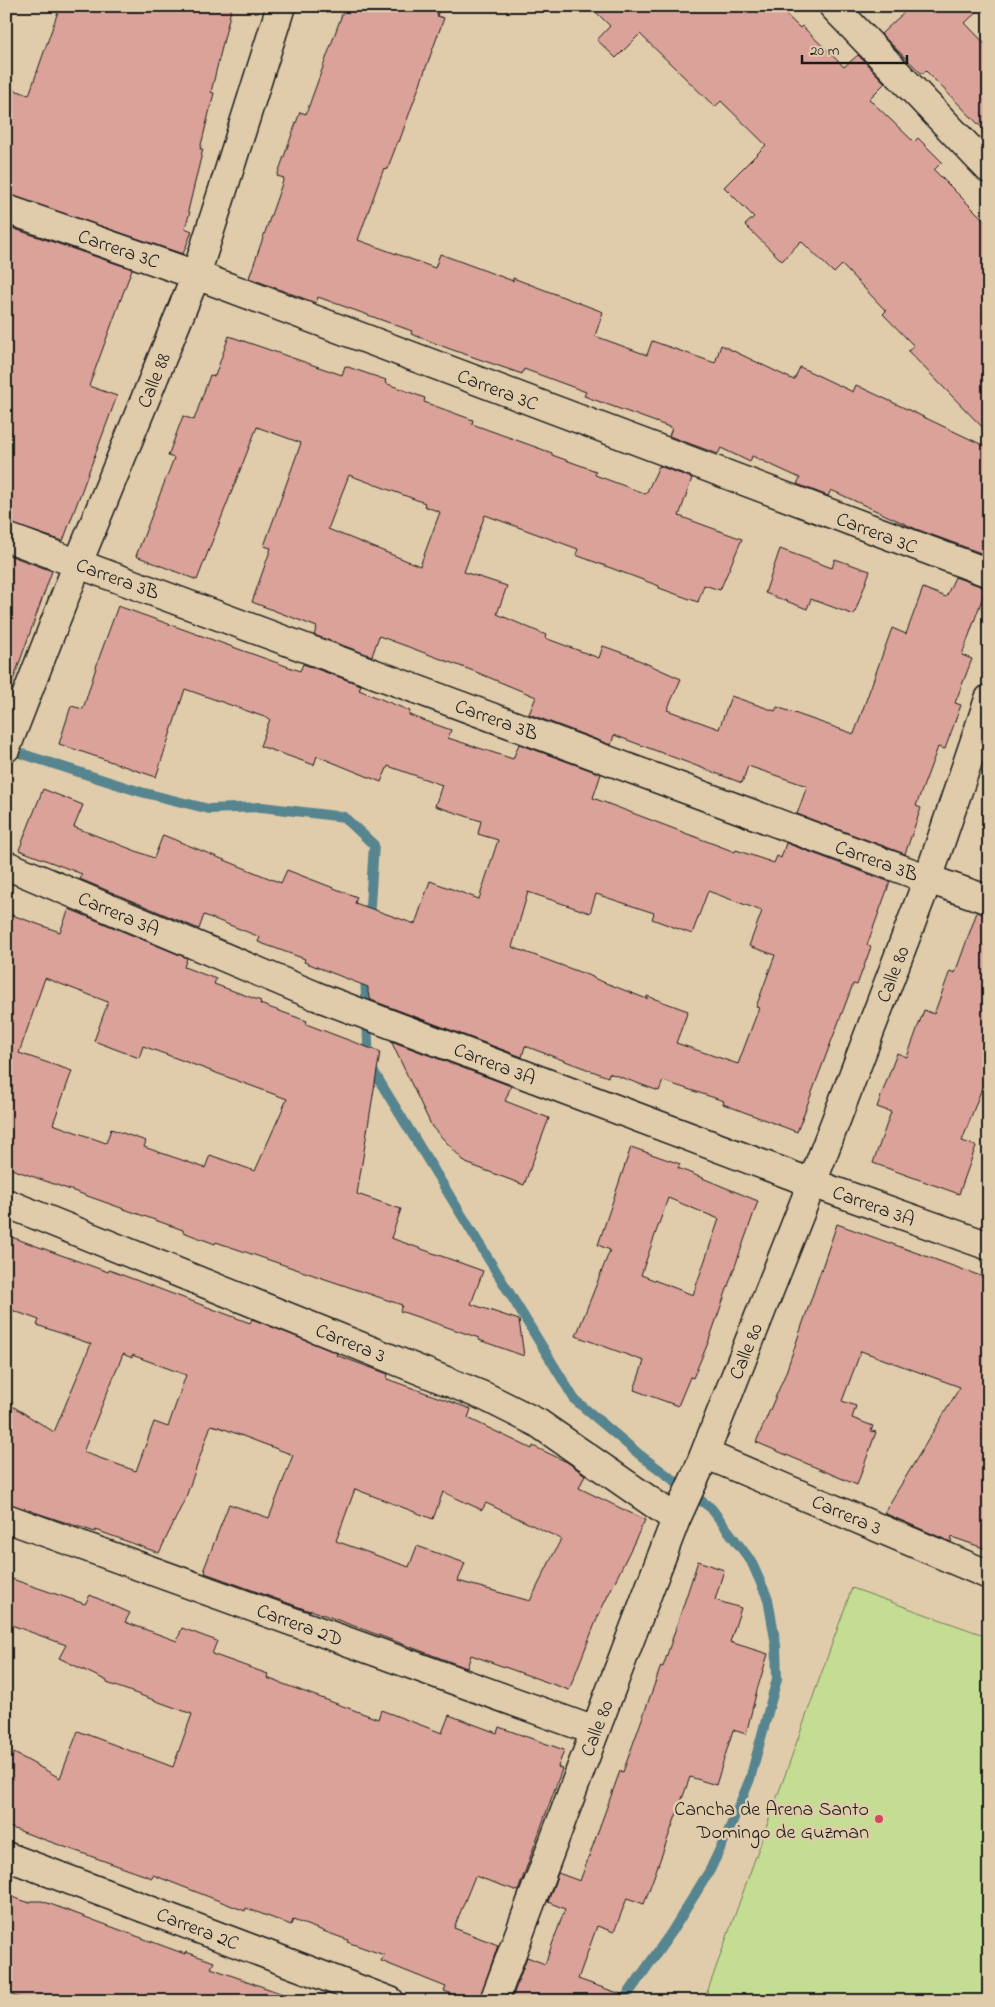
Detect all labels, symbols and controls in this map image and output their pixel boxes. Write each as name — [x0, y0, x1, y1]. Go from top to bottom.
scale bar — [802, 32, 908, 64]
text: 20 m — [810, 40, 840, 62]
street label: Carrera 3C — [74, 223, 163, 278]
street label: Calle 88 — [131, 349, 180, 413]
street label: Carrera 3C — [453, 363, 542, 420]
street label: Carrera 3C — [832, 506, 921, 563]
street label: Carrera 3B — [71, 552, 163, 609]
street label: Carrera 3B — [450, 693, 542, 750]
street label: Carrera 3B — [830, 834, 922, 891]
street label: Carrera 3A — [73, 885, 163, 945]
street label: Calle 80 — [870, 942, 918, 1007]
street label: Carrera 3A — [449, 1036, 539, 1094]
street label: Carrera 3A — [828, 1179, 918, 1236]
street label: Carrera 3 — [311, 1317, 390, 1372]
street label: Calle 80 — [723, 1319, 772, 1385]
street label: Carrera 3 — [807, 1489, 885, 1544]
street label: Carrera 2D — [252, 1597, 346, 1655]
street label: Calle 80 — [574, 1696, 622, 1761]
place label: Cancha de Arena Santo Domingo de Guzman — [674, 1796, 869, 1849]
marker: Cancha de Arena Santo Domingo de Guzman — [873, 1813, 885, 1825]
street label: Carrera 2C — [152, 1901, 242, 1959]

